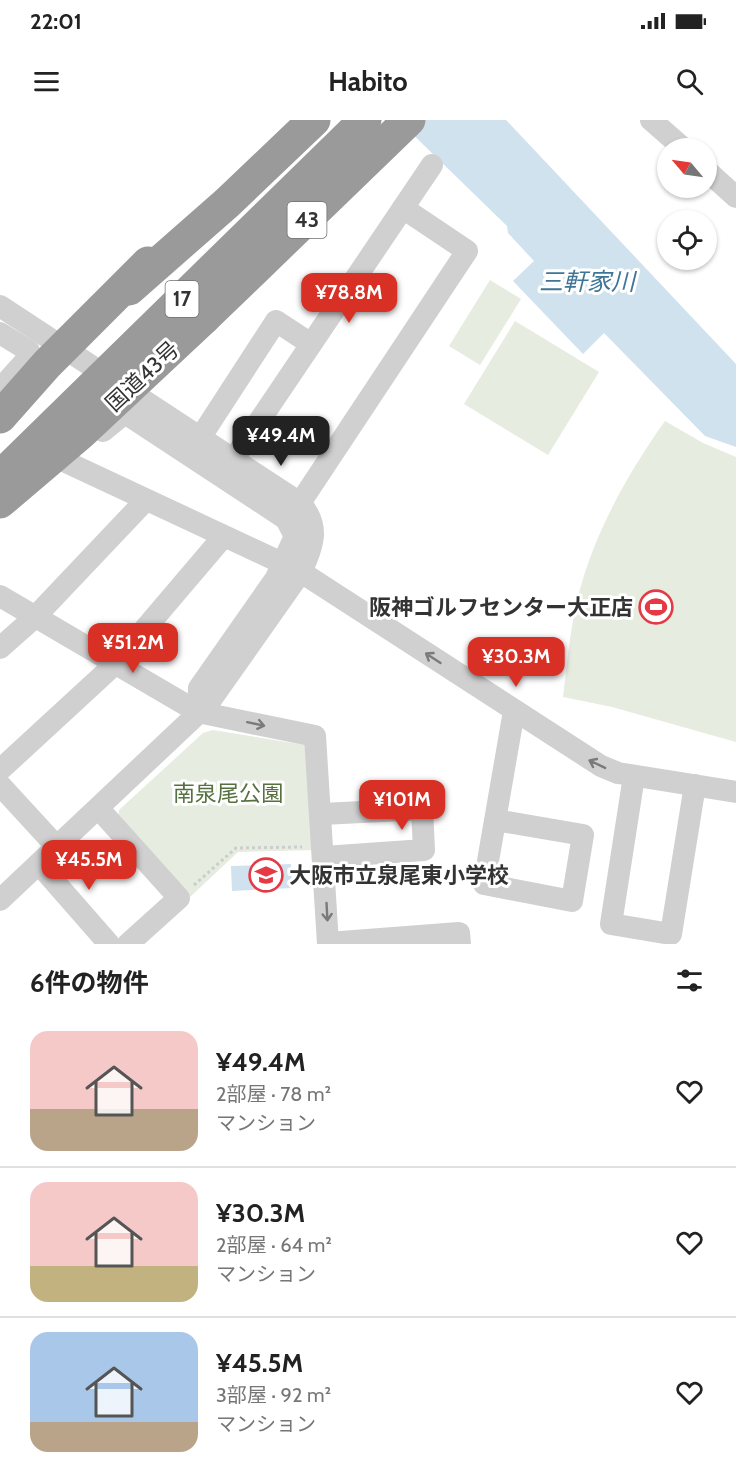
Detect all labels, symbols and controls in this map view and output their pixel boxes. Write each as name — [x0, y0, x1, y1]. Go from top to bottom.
text: 22:01 — [30, 8, 82, 35]
icon: menu — [30, 65, 63, 98]
text: Habito — [328, 65, 408, 98]
icon: search — [673, 65, 706, 98]
north arrow — [657, 138, 717, 198]
map controls — [657, 138, 717, 270]
road number: 43 — [288, 202, 326, 238]
button: locate — [657, 210, 717, 270]
water label: 三軒家川 — [539, 267, 638, 296]
pin: ¥78.8M — [300, 273, 398, 324]
text: ¥78.8M — [315, 280, 383, 304]
road number: 17 — [166, 281, 198, 317]
street label: 国道43号 — [100, 336, 185, 417]
pin: ¥49.4M — [232, 416, 330, 467]
text: ¥49.4M — [247, 423, 315, 447]
sports icon: 阪神ゴルフセンター大正店 — [638, 589, 674, 625]
place label: 阪神ゴルフセンター大正店 — [369, 594, 633, 621]
pin: ¥51.2M — [84, 623, 182, 674]
text: ¥51.2M — [102, 630, 164, 654]
pin: ¥30.3M — [467, 637, 565, 688]
text: ¥30.3M — [482, 644, 550, 668]
one-way arrow — [425, 652, 442, 664]
one-way arrow — [245, 719, 265, 730]
one-way arrow — [588, 757, 606, 769]
park label: 南泉尾公園 — [173, 780, 283, 807]
pin: ¥101M — [360, 780, 444, 831]
text: ¥101M — [373, 787, 431, 811]
pin: ¥45.5M — [40, 840, 138, 891]
text: ¥45.5M — [55, 847, 123, 871]
school or university icon: 大阪市立泉尾東小学校 — [248, 857, 284, 893]
place label: 大阪市立泉尾東小学校 — [289, 862, 509, 889]
one-way arrow — [321, 902, 332, 922]
icon: filters — [673, 964, 706, 997]
text: 6件の物件 — [30, 967, 149, 999]
text: ¥49.4M — [216, 1046, 306, 1078]
icon: home — [78, 1055, 150, 1127]
icon: heart — [673, 1075, 706, 1108]
text: 2部屋 · 78 m² — [216, 1082, 331, 1106]
text: マンション — [216, 1111, 316, 1135]
text: ¥30.3M — [216, 1197, 305, 1229]
icon: home — [78, 1206, 150, 1278]
icon: heart — [673, 1226, 706, 1259]
text: 2部屋 · 64 m² — [216, 1233, 332, 1257]
text: マンション — [216, 1262, 316, 1286]
text: ¥45.5M — [216, 1347, 303, 1379]
icon: home — [78, 1356, 150, 1428]
icon: heart — [673, 1376, 706, 1409]
text: 3部屋 · 92 m² — [216, 1383, 331, 1407]
text: マンション — [216, 1412, 316, 1436]

